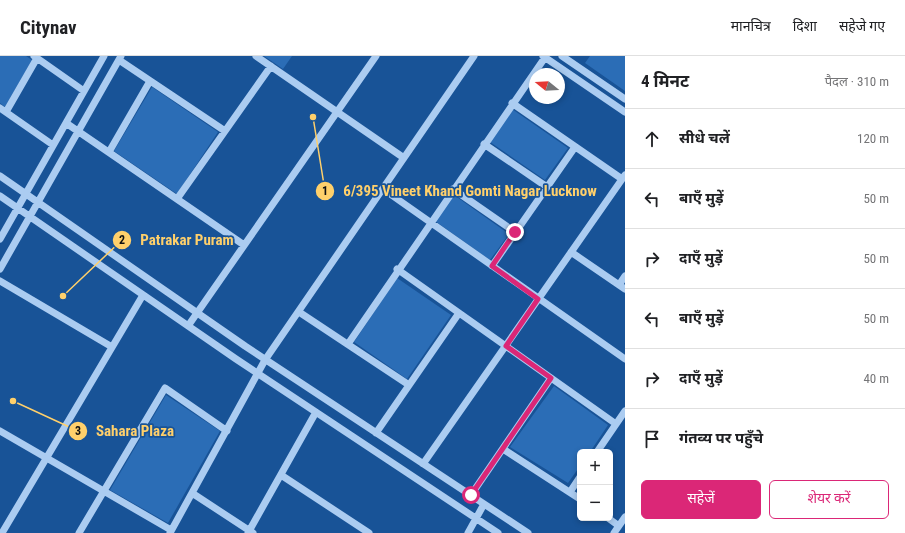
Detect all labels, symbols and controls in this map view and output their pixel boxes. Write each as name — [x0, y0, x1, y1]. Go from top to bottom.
text: Citynav — [20, 16, 77, 39]
text: मानचित्र — [731, 18, 771, 34]
text: दिशा — [793, 18, 817, 34]
text: सहेजे गए — [839, 18, 885, 34]
north arrow — [529, 68, 565, 104]
text: 4 मिनट — [641, 71, 689, 91]
text: पैदल · 310 m — [825, 74, 889, 89]
icon: ahead — [641, 128, 663, 150]
text: सीधे चलें — [679, 129, 730, 147]
text: 120 m — [857, 131, 889, 146]
callout: 6/395 Vineet Khand Gomti Nagar Lucknow — [315, 177, 604, 204]
text: 6/395 Vineet Khand Gomti Nagar Lucknow — [343, 182, 597, 200]
text: 1 — [322, 184, 328, 198]
icon: left — [641, 188, 663, 210]
text: बाएँ मुड़ें — [679, 189, 724, 207]
text: 50 m — [863, 191, 889, 206]
route end — [506, 223, 524, 241]
callout: Patrakar Puram — [112, 226, 242, 253]
text: Patrakar Puram — [140, 231, 234, 249]
text: 2 — [119, 233, 125, 247]
icon: right — [641, 248, 663, 270]
text: दाएँ मुड़ें — [679, 249, 723, 267]
text: 50 m — [863, 251, 889, 266]
icon: left — [641, 308, 663, 330]
text: बाएँ मुड़ें — [679, 309, 724, 327]
text: 50 m — [863, 311, 889, 326]
icon: right — [641, 368, 663, 390]
text: दाएँ मुड़ें — [679, 369, 723, 387]
text: 40 m — [863, 371, 889, 386]
callout: Sahara Plaza — [68, 417, 182, 444]
text: Sahara Plaza — [96, 422, 174, 440]
text: 3 — [75, 424, 81, 438]
icon: arrive — [641, 428, 663, 450]
text: गंतव्य पर पहुँचे — [679, 429, 763, 447]
map controls — [577, 449, 613, 521]
button: + — [577, 449, 613, 485]
button: सहेजें — [641, 480, 761, 519]
button: शेयर करें — [769, 480, 889, 519]
button: − — [577, 485, 613, 521]
route start — [462, 486, 480, 504]

